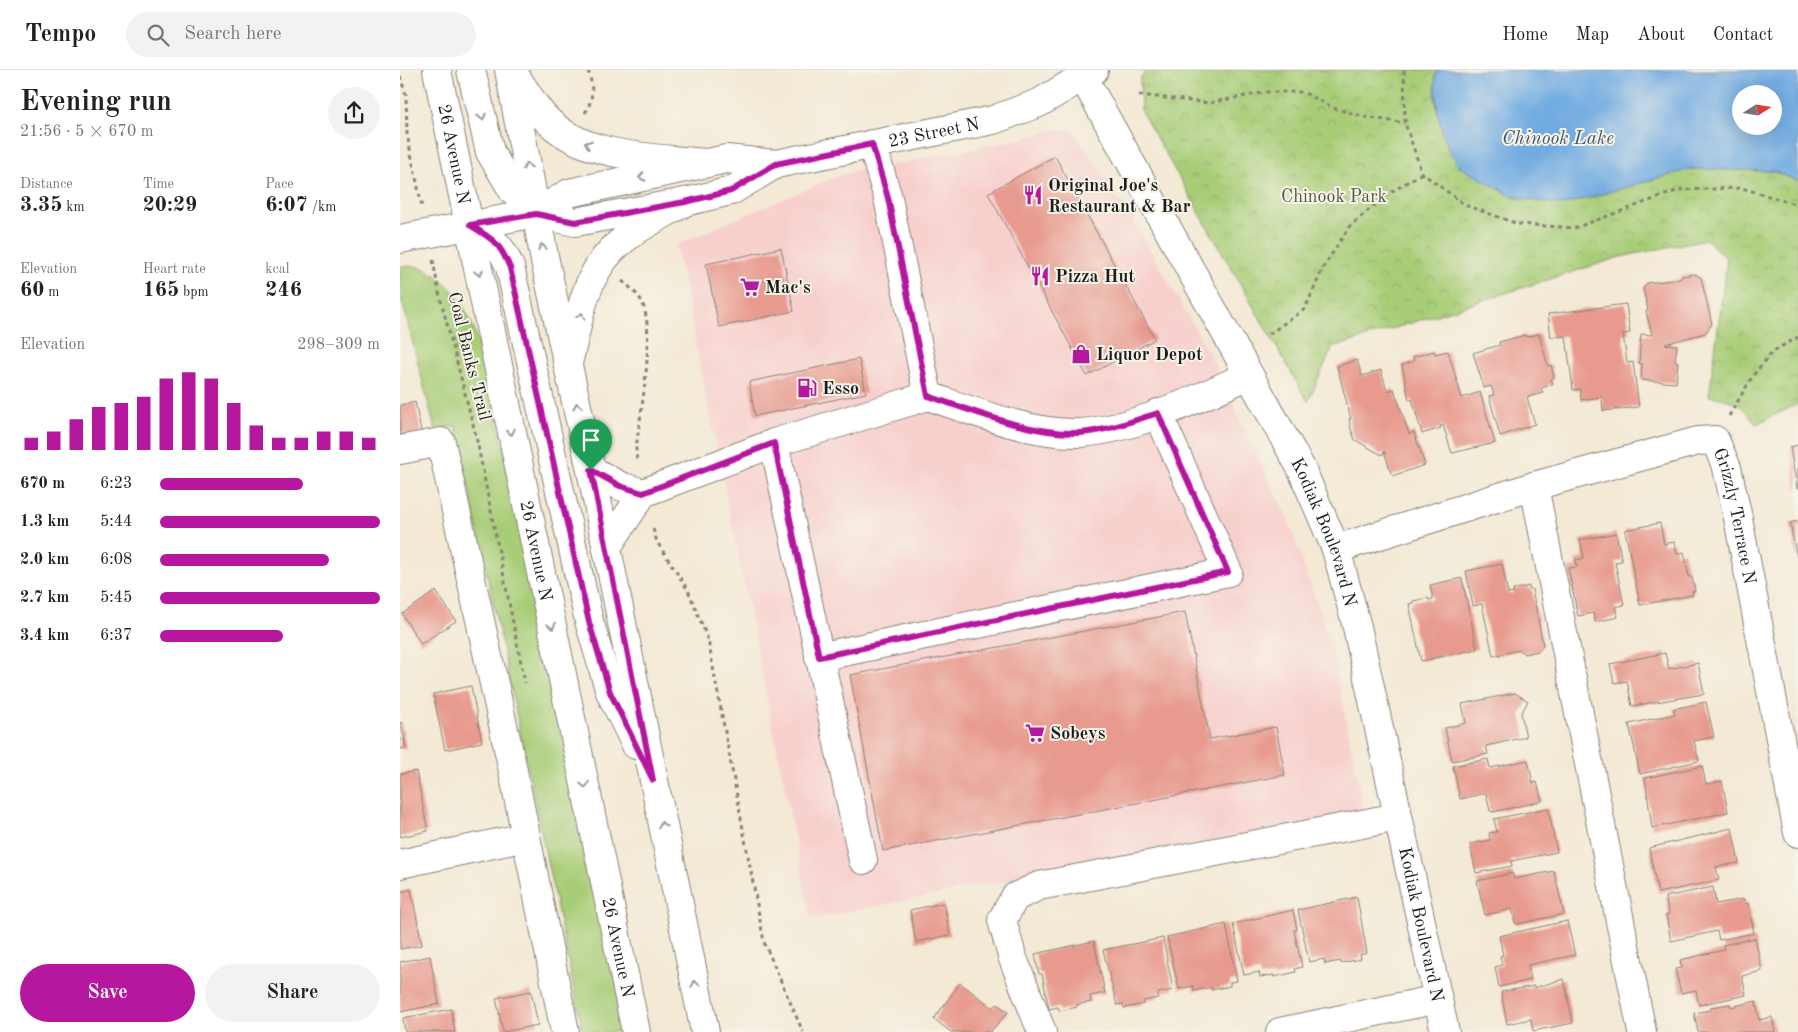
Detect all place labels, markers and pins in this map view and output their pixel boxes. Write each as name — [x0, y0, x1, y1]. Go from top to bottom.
place label: Original Joe's Restaurant & Bar — [1048, 177, 1191, 216]
restaurant icon: Original Joe's Restaurant & Bar — [1022, 184, 1044, 206]
restaurant icon: Pizza Hut — [1029, 265, 1051, 287]
place label: Pizza Hut — [1055, 268, 1135, 286]
supermarket icon: Mac's — [739, 276, 761, 298]
place label: Mac's — [765, 279, 811, 297]
shop icon: Liquor Depot — [1070, 343, 1092, 365]
place label: Liquor Depot — [1096, 346, 1203, 364]
fuel station icon: Esso — [796, 377, 818, 399]
place label: Esso — [822, 380, 859, 398]
pin — [570, 419, 612, 470]
supermarket icon: Sobeys — [1024, 722, 1046, 744]
place label: Sobeys — [1050, 725, 1106, 743]

